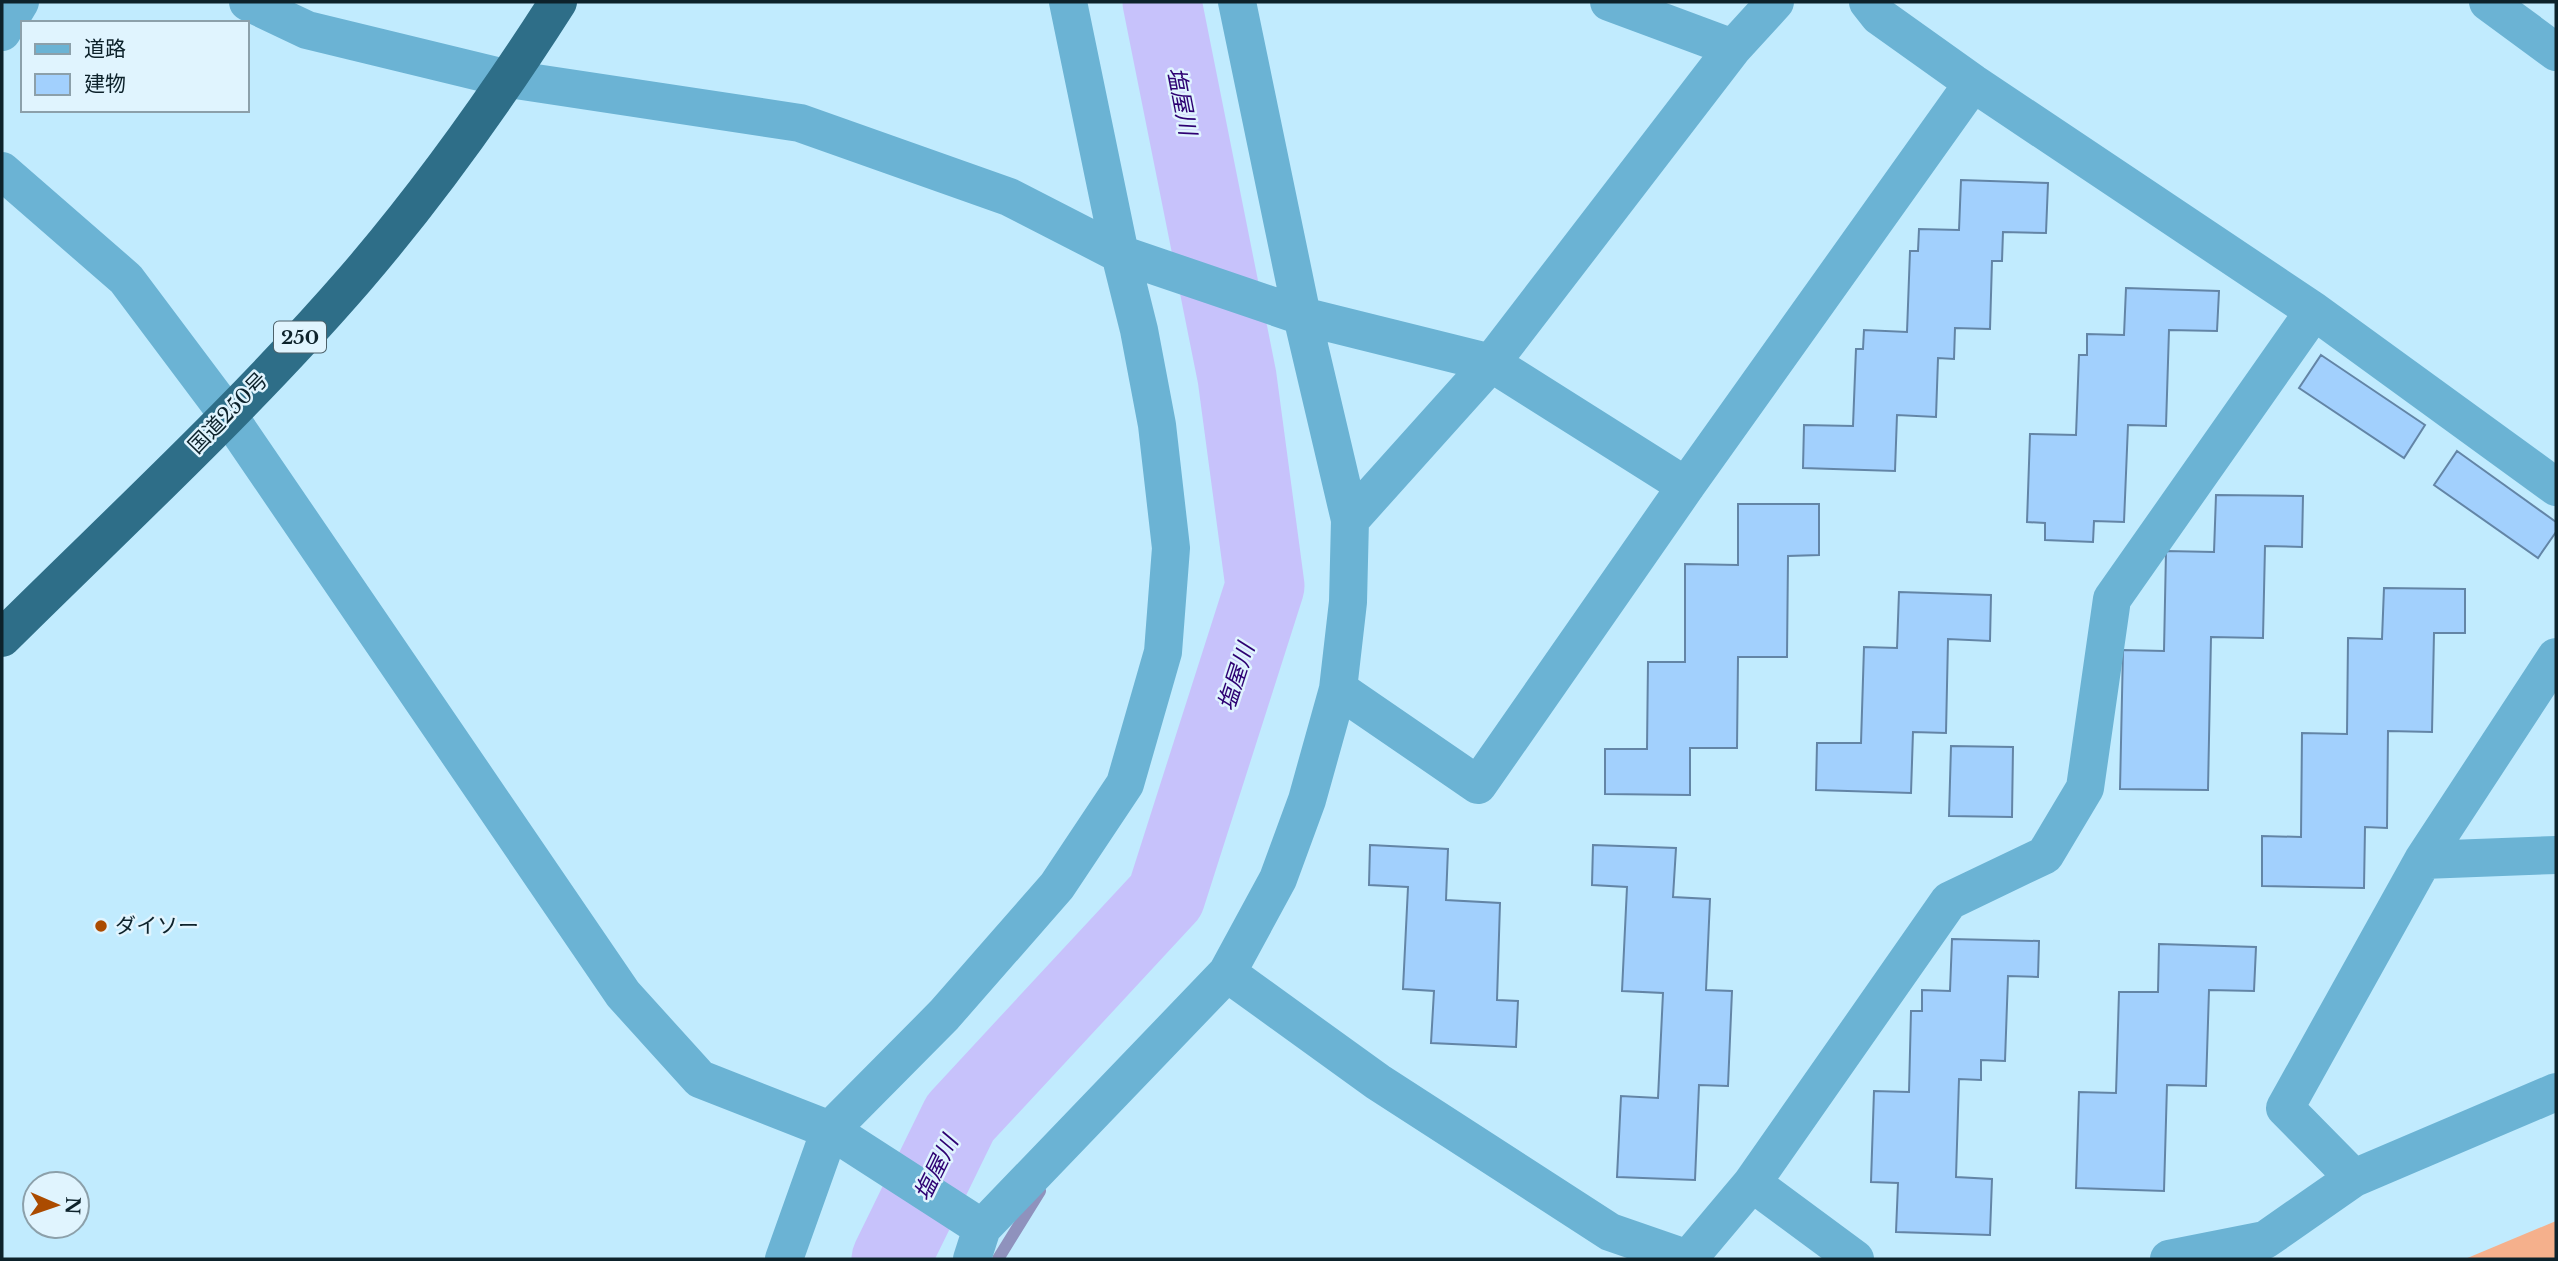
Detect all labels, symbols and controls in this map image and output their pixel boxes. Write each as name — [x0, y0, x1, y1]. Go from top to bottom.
legend — [21, 21, 248, 112]
text: 道路 — [84, 36, 126, 62]
water label: 塩屋川 — [1162, 64, 1203, 140]
text: 建物 — [84, 71, 126, 97]
road number: 250 — [274, 322, 326, 352]
street label: 国道250号 — [183, 367, 273, 459]
water label: 塩屋川 — [1212, 637, 1261, 714]
place label: ダイソー — [115, 913, 199, 939]
marker: ダイソー — [93, 918, 109, 934]
water label: 塩屋川 — [908, 1128, 965, 1205]
north arrow — [21, 1170, 91, 1240]
text: N — [61, 1196, 84, 1215]

